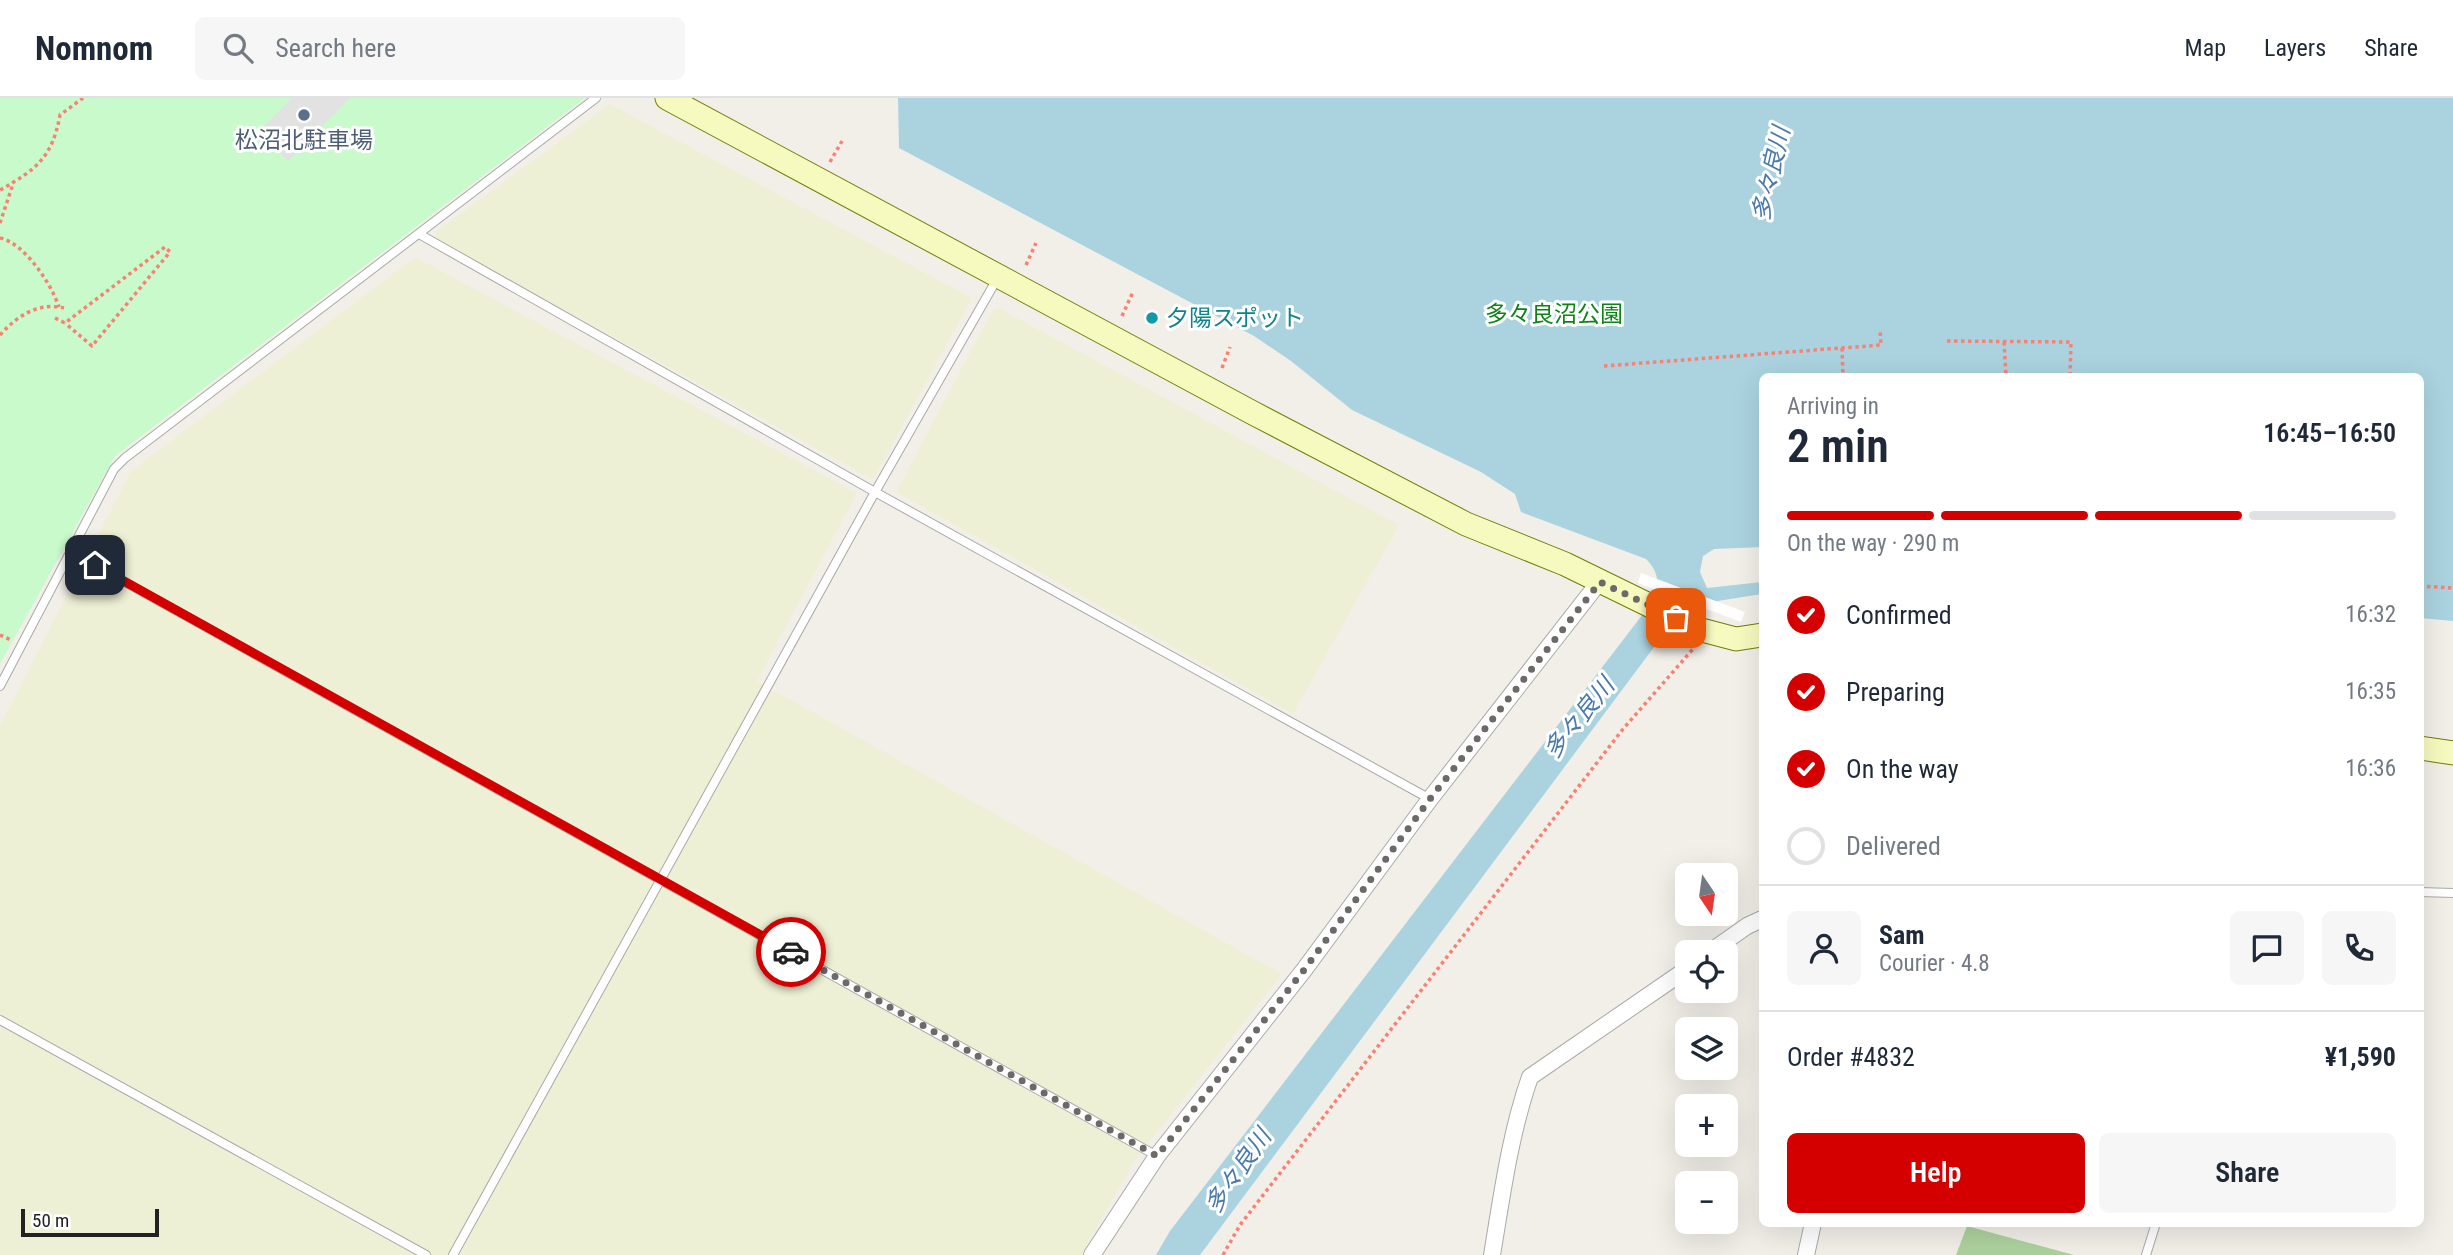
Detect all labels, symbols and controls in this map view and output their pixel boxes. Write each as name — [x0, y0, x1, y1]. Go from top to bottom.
search box — [195, 17, 685, 80]
text: Nomnom — [35, 29, 153, 68]
icon: search — [219, 29, 257, 67]
text: Search here — [275, 33, 396, 63]
text: Map — [2185, 34, 2226, 62]
text: Layers — [2264, 34, 2326, 62]
text: Share — [2364, 34, 2418, 62]
marker: 松沼北駐車場 — [296, 107, 312, 123]
water label: 多々良川 — [1747, 121, 1796, 224]
place label: 松沼北駐車場 — [235, 127, 373, 154]
park label: 多々良沼公園 — [1485, 301, 1623, 328]
place label: 夕陽スポット — [1166, 305, 1304, 332]
marker: 夕陽スポット — [1144, 310, 1160, 326]
text: Arriving in — [1787, 393, 1879, 420]
text: 16:45–16:50 — [2263, 418, 2396, 448]
text: 2 min — [1787, 419, 1889, 473]
text: On the way · 290 m — [1787, 530, 1959, 557]
pin — [65, 535, 125, 595]
icon: home — [76, 546, 114, 584]
pin — [1646, 588, 1706, 648]
icon: check — [1787, 596, 1825, 634]
icon: bag — [1657, 599, 1695, 637]
text: Confirmed — [1846, 600, 1952, 630]
text: 16:32 — [2345, 601, 2396, 628]
water label: 多々良川 — [1538, 670, 1622, 764]
icon: check — [1787, 673, 1825, 711]
text: Preparing — [1846, 677, 1945, 707]
text: 16:35 — [2345, 678, 2396, 705]
icon: check — [1787, 750, 1825, 788]
text: On the way — [1846, 754, 1959, 784]
text: 16:36 — [2345, 755, 2396, 782]
text: Delivered — [1846, 831, 1941, 861]
north arrow — [1675, 863, 1738, 926]
map controls — [1675, 863, 1738, 1234]
button: person — [1787, 911, 1861, 985]
button: chat — [2230, 911, 2304, 985]
button: phone — [2322, 911, 2396, 985]
courier — [756, 917, 826, 987]
text: Sam — [1879, 920, 1925, 950]
icon: car — [772, 933, 810, 971]
button: locate — [1675, 940, 1738, 1003]
text: Courier · 4.8 — [1879, 950, 1990, 977]
button: layers — [1675, 1017, 1738, 1080]
text: Order #4832 — [1787, 1042, 1915, 1072]
text: ¥1,590 — [2325, 1042, 2396, 1072]
button: + — [1675, 1094, 1738, 1157]
water label: 多々良川 — [1199, 1121, 1279, 1218]
button: Help — [1787, 1133, 2085, 1213]
button: Share — [2099, 1133, 2396, 1213]
button: − — [1675, 1171, 1738, 1234]
scale bar — [21, 1206, 159, 1238]
text: 50 m — [32, 1209, 69, 1232]

